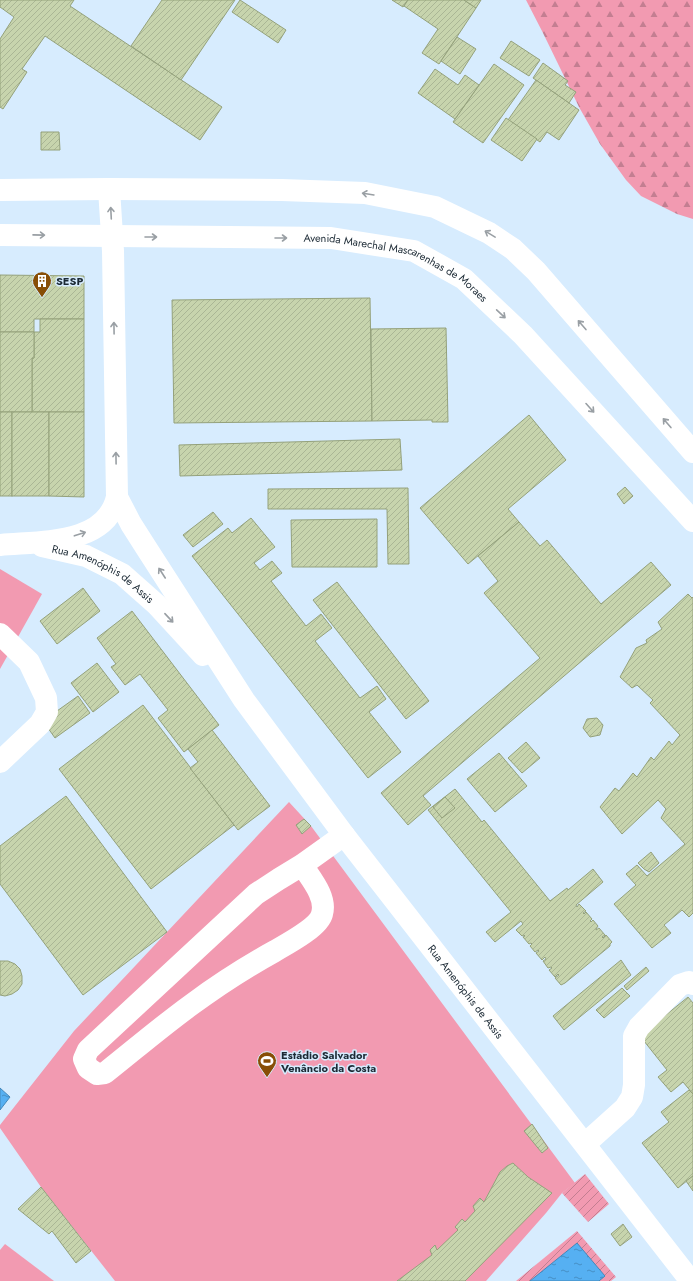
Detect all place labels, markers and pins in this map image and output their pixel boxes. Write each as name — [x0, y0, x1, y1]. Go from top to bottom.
building icon: SESP — [31, 270, 53, 298]
place label: SESP — [56, 273, 83, 289]
place label: Estádio Salvador Venâncio da Costa — [280, 1047, 376, 1076]
sports icon: Estádio Salvador Venâncio da Costa — [256, 1050, 278, 1078]

